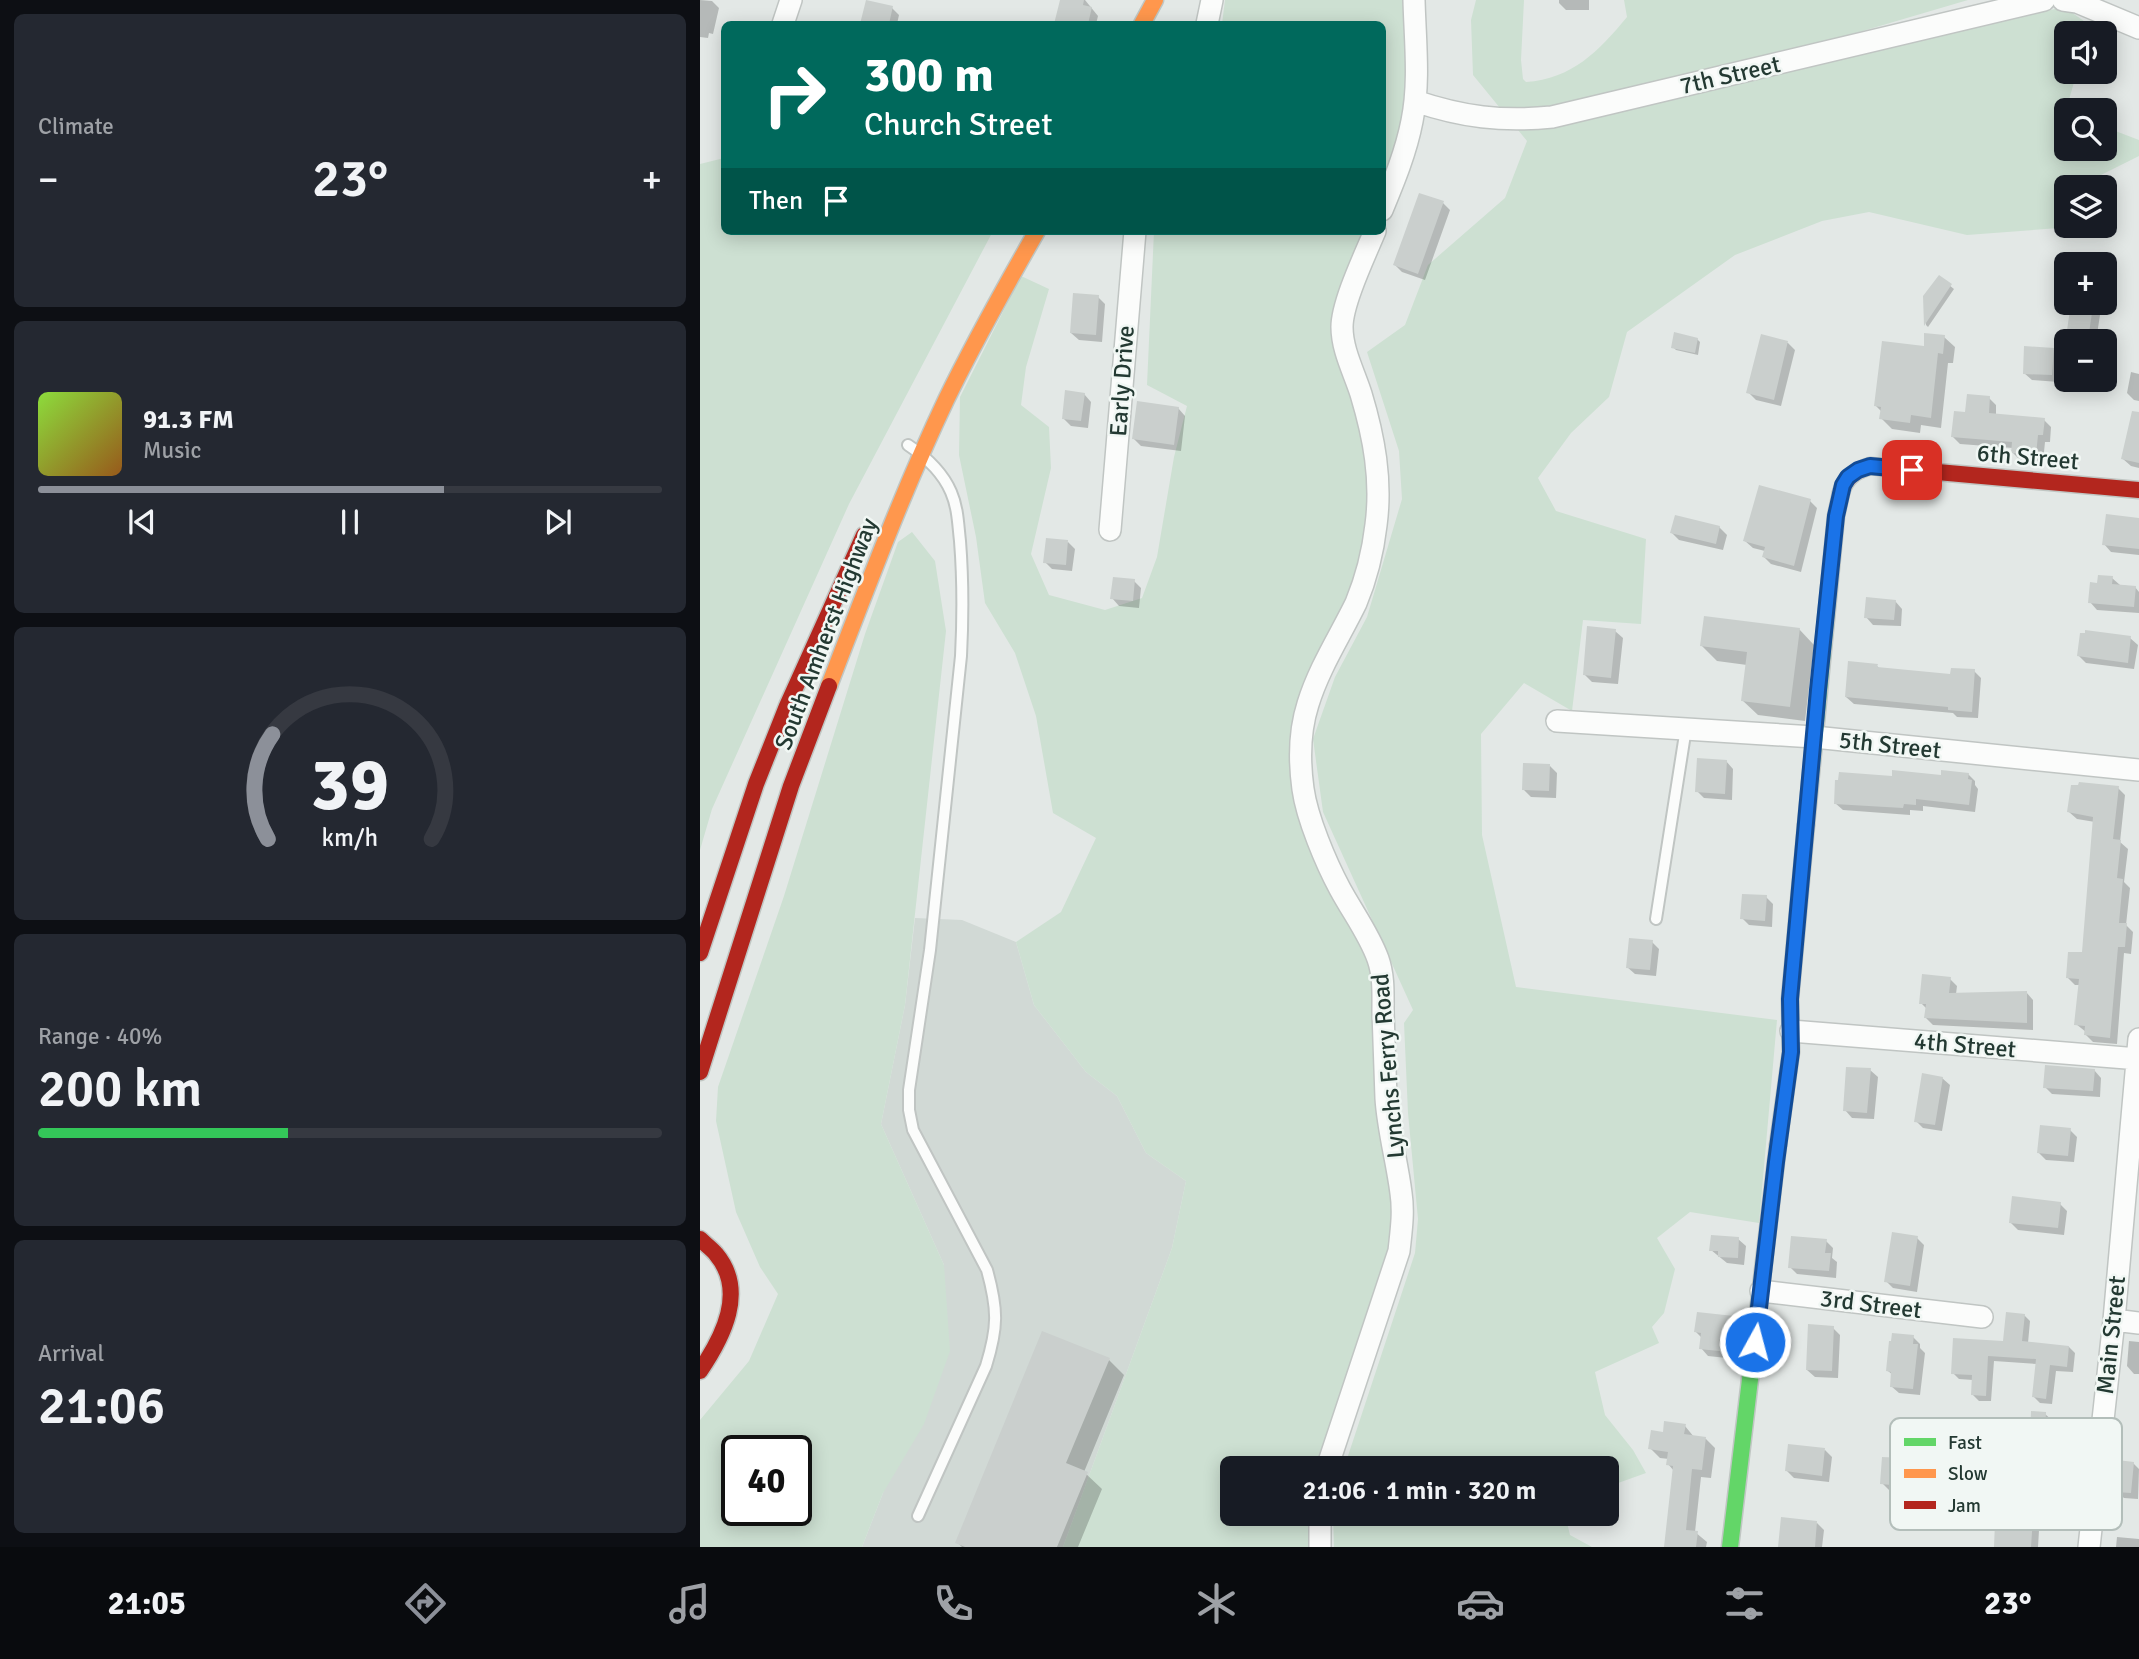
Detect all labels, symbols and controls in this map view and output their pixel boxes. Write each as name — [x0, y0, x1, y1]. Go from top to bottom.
map controls — [2054, 21, 2117, 392]
button: sound — [2054, 21, 2117, 84]
text: 300 m — [864, 45, 994, 105]
icon: right — [749, 49, 840, 140]
street label: 7th Street — [1677, 49, 1783, 101]
button: search — [2054, 98, 2117, 161]
text: Church Street — [864, 105, 1052, 144]
text: Climate — [38, 112, 114, 141]
text: 23° — [312, 147, 388, 211]
text: − — [38, 156, 59, 203]
text: + — [641, 156, 662, 203]
button: layers — [2054, 175, 2117, 238]
icon: arrive — [817, 182, 855, 220]
text: Then — [749, 185, 803, 217]
button: + — [2054, 252, 2117, 315]
street label: Early Drive — [1103, 324, 1141, 438]
button: − — [2054, 329, 2117, 392]
text: 91.3 FM — [143, 404, 234, 436]
text: Music — [143, 436, 201, 465]
street label: 6th Street — [1976, 438, 2080, 476]
pin — [1882, 440, 1942, 500]
icon: arrive — [1893, 451, 1931, 489]
icon: previous — [123, 503, 161, 541]
icon: pause — [331, 503, 369, 541]
icon: next — [539, 503, 577, 541]
street label: South Amherst Highway — [768, 514, 884, 754]
street label: 5th Street — [1838, 725, 1942, 765]
text: 39 — [311, 742, 389, 831]
text: km/h — [322, 822, 378, 853]
street label: Lynchs Ferry Road — [1365, 972, 1411, 1160]
text: Range · 40% — [38, 1022, 162, 1051]
street label: 4th Street — [1913, 1026, 2017, 1064]
text: 200 km — [38, 1057, 202, 1121]
street label: Main Street — [2090, 1274, 2132, 1396]
street label: 3rd Street — [1818, 1283, 1924, 1325]
position arrow — [1718, 1305, 1792, 1379]
text: Arrival — [38, 1339, 104, 1368]
text: 21:06 — [38, 1374, 165, 1438]
legend — [1890, 1418, 2122, 1530]
text: Fast — [1948, 1431, 1982, 1455]
speed limit sign: 40 — [721, 1435, 812, 1526]
text: Slow — [1948, 1462, 1988, 1486]
text: 21:06 · 1 min · 320 m — [1303, 1475, 1536, 1507]
text: Jam — [1948, 1494, 1981, 1518]
icon: directions — [401, 1579, 450, 1628]
icon: music — [665, 1579, 714, 1628]
icon: phone — [929, 1579, 978, 1628]
icon: climate — [1192, 1579, 1241, 1628]
icon: car — [1456, 1579, 1505, 1628]
icon: filters — [1720, 1579, 1769, 1628]
text: 21:05 — [107, 1584, 186, 1623]
text: 23° — [1984, 1584, 2031, 1623]

